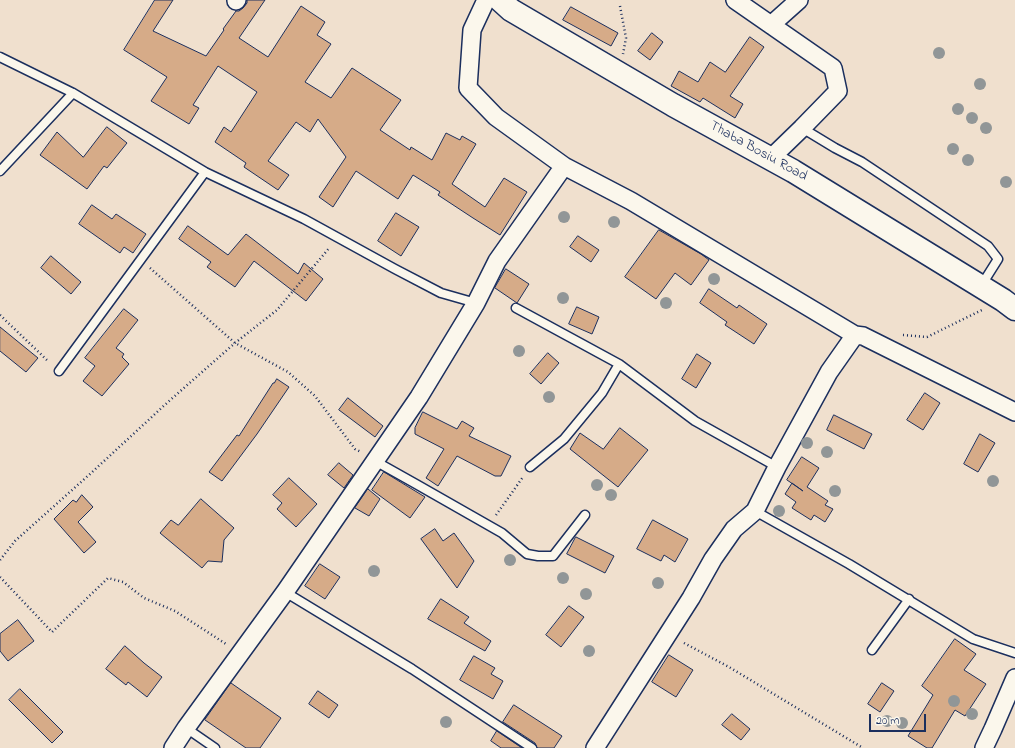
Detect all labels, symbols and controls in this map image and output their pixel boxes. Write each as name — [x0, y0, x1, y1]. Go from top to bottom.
street label: Thaba Bosiu Road — [706, 118, 810, 186]
scale bar — [871, 706, 928, 732]
text: 20 m — [876, 712, 899, 730]

